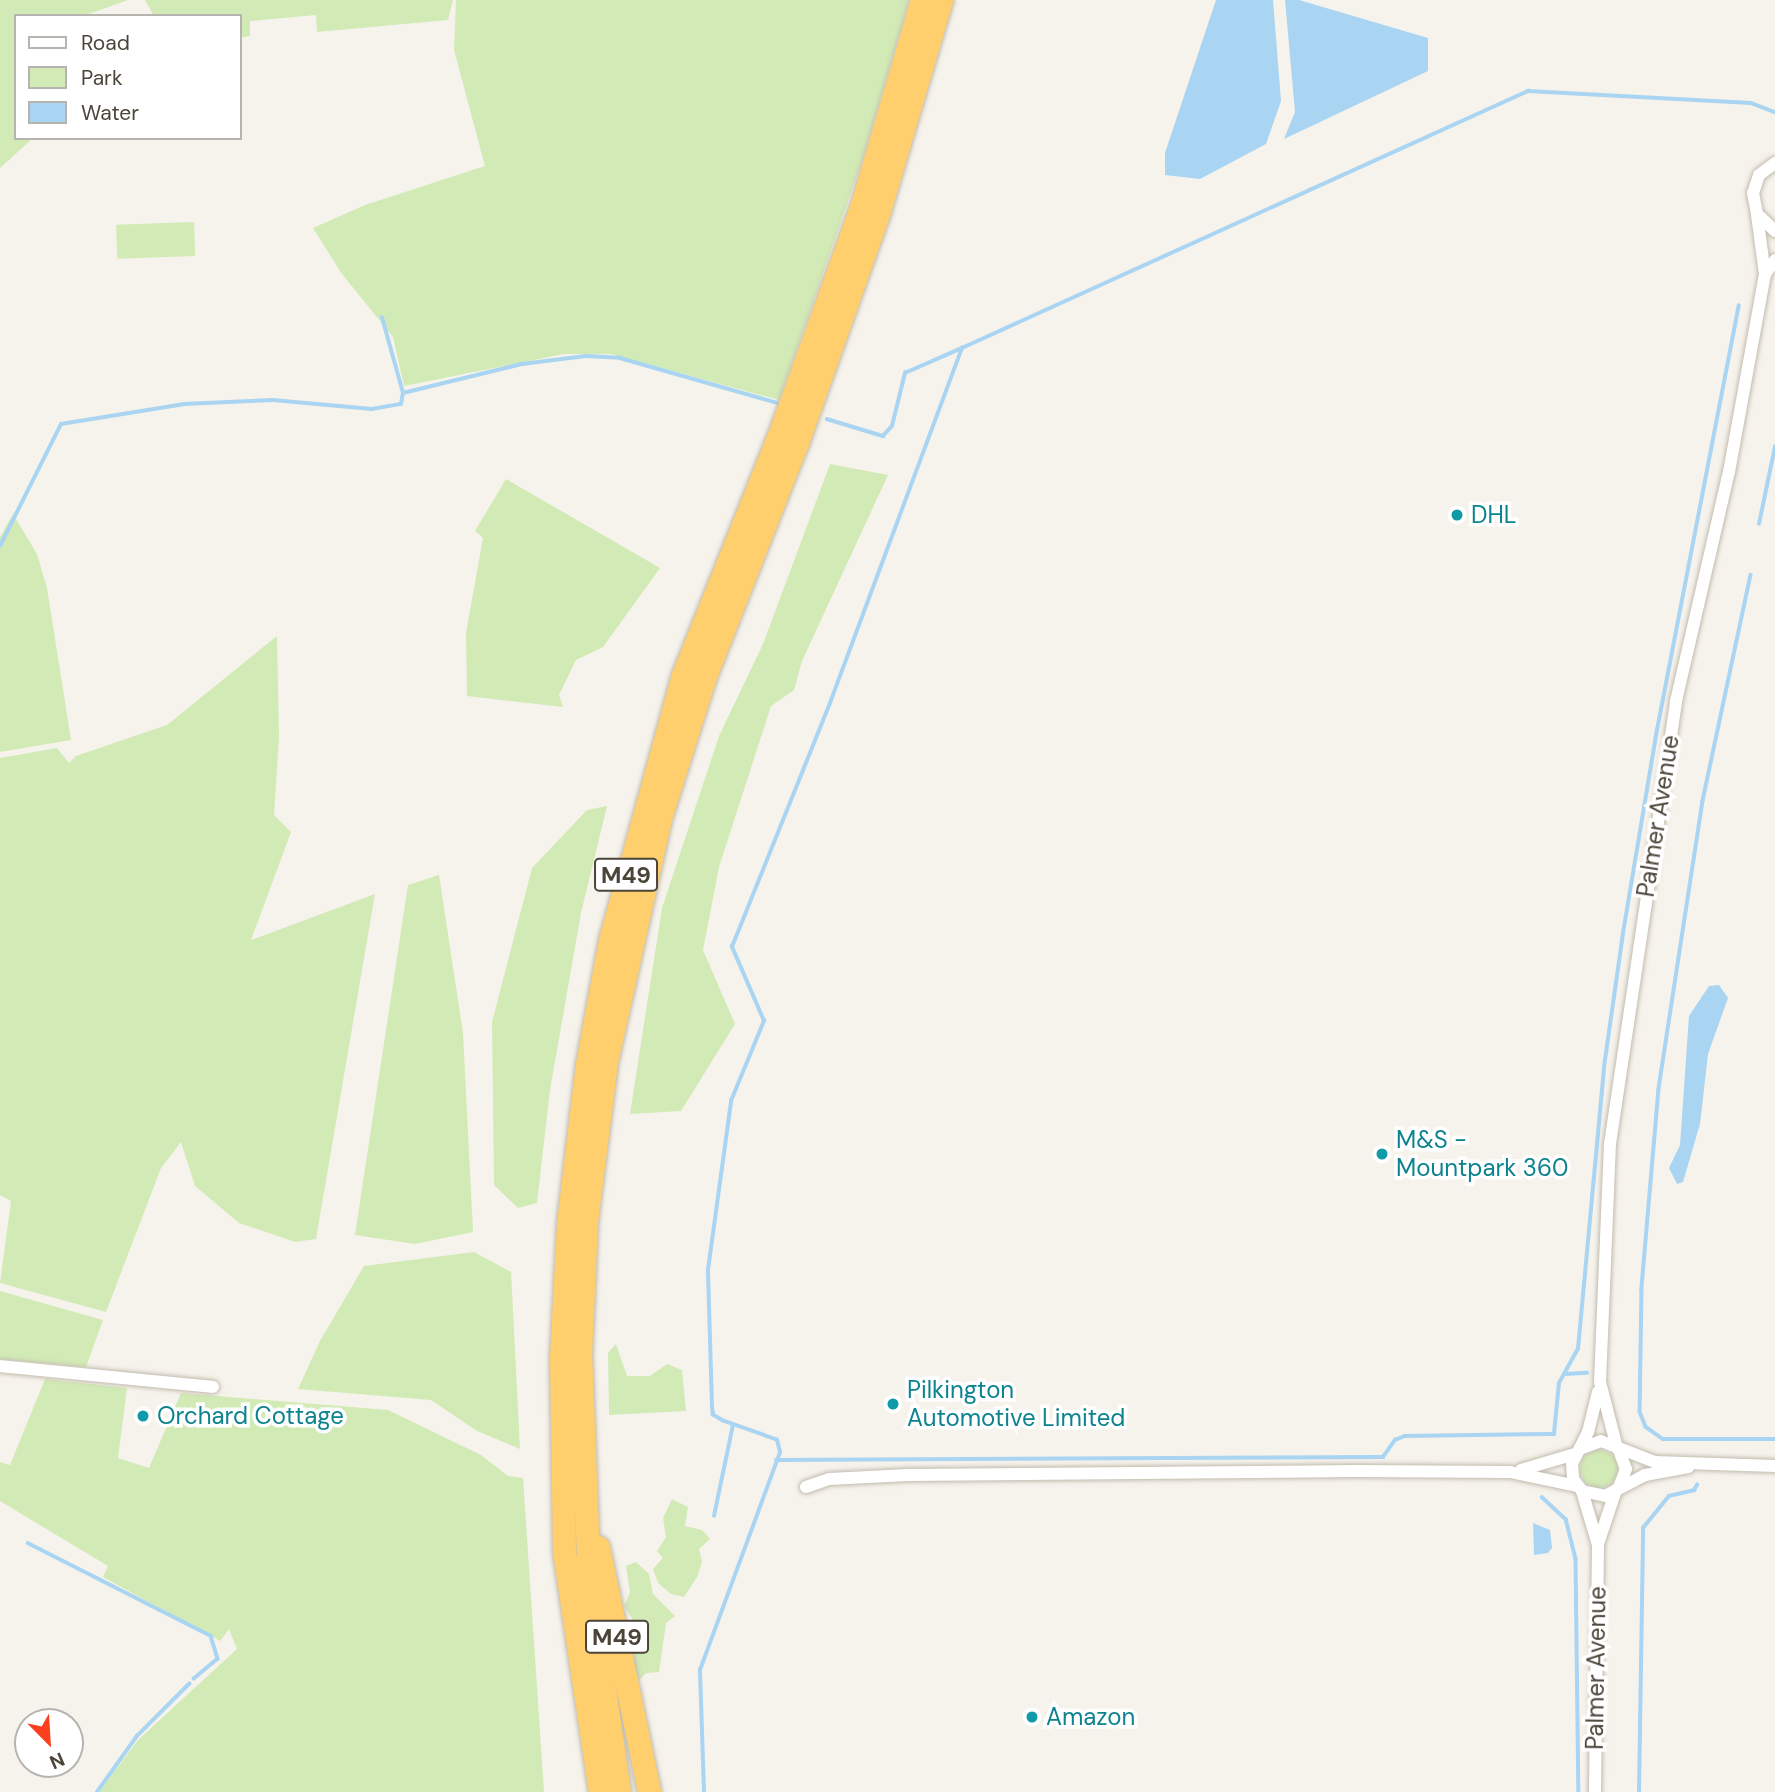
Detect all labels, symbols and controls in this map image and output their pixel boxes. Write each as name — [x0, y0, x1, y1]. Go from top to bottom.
legend — [14, 14, 242, 140]
text: Road — [81, 29, 130, 57]
text: Park — [81, 64, 122, 92]
text: Water — [81, 99, 139, 127]
place label: DHL — [1471, 501, 1517, 529]
marker: DHL — [1449, 507, 1465, 523]
street label: Palmer Avenue — [1631, 733, 1685, 899]
road number: M49 — [593, 856, 659, 894]
place label: M&S - Mountpark 360 — [1396, 1126, 1568, 1182]
marker: M&S - Mountpark 360 — [1374, 1146, 1390, 1162]
place label: Pilkington Automotive Limited — [907, 1376, 1125, 1432]
marker: Pilkington Automotive Limited — [885, 1396, 901, 1412]
place label: Orchard Cottage — [157, 1402, 344, 1430]
marker: Orchard Cottage — [135, 1408, 151, 1424]
street label: Palmer Avenue — [1580, 1586, 1612, 1750]
road number: M49 — [584, 1618, 650, 1656]
place label: Amazon — [1046, 1703, 1135, 1731]
north arrow — [14, 1708, 84, 1778]
marker: Amazon — [1024, 1709, 1040, 1725]
text: N — [46, 1747, 68, 1775]

